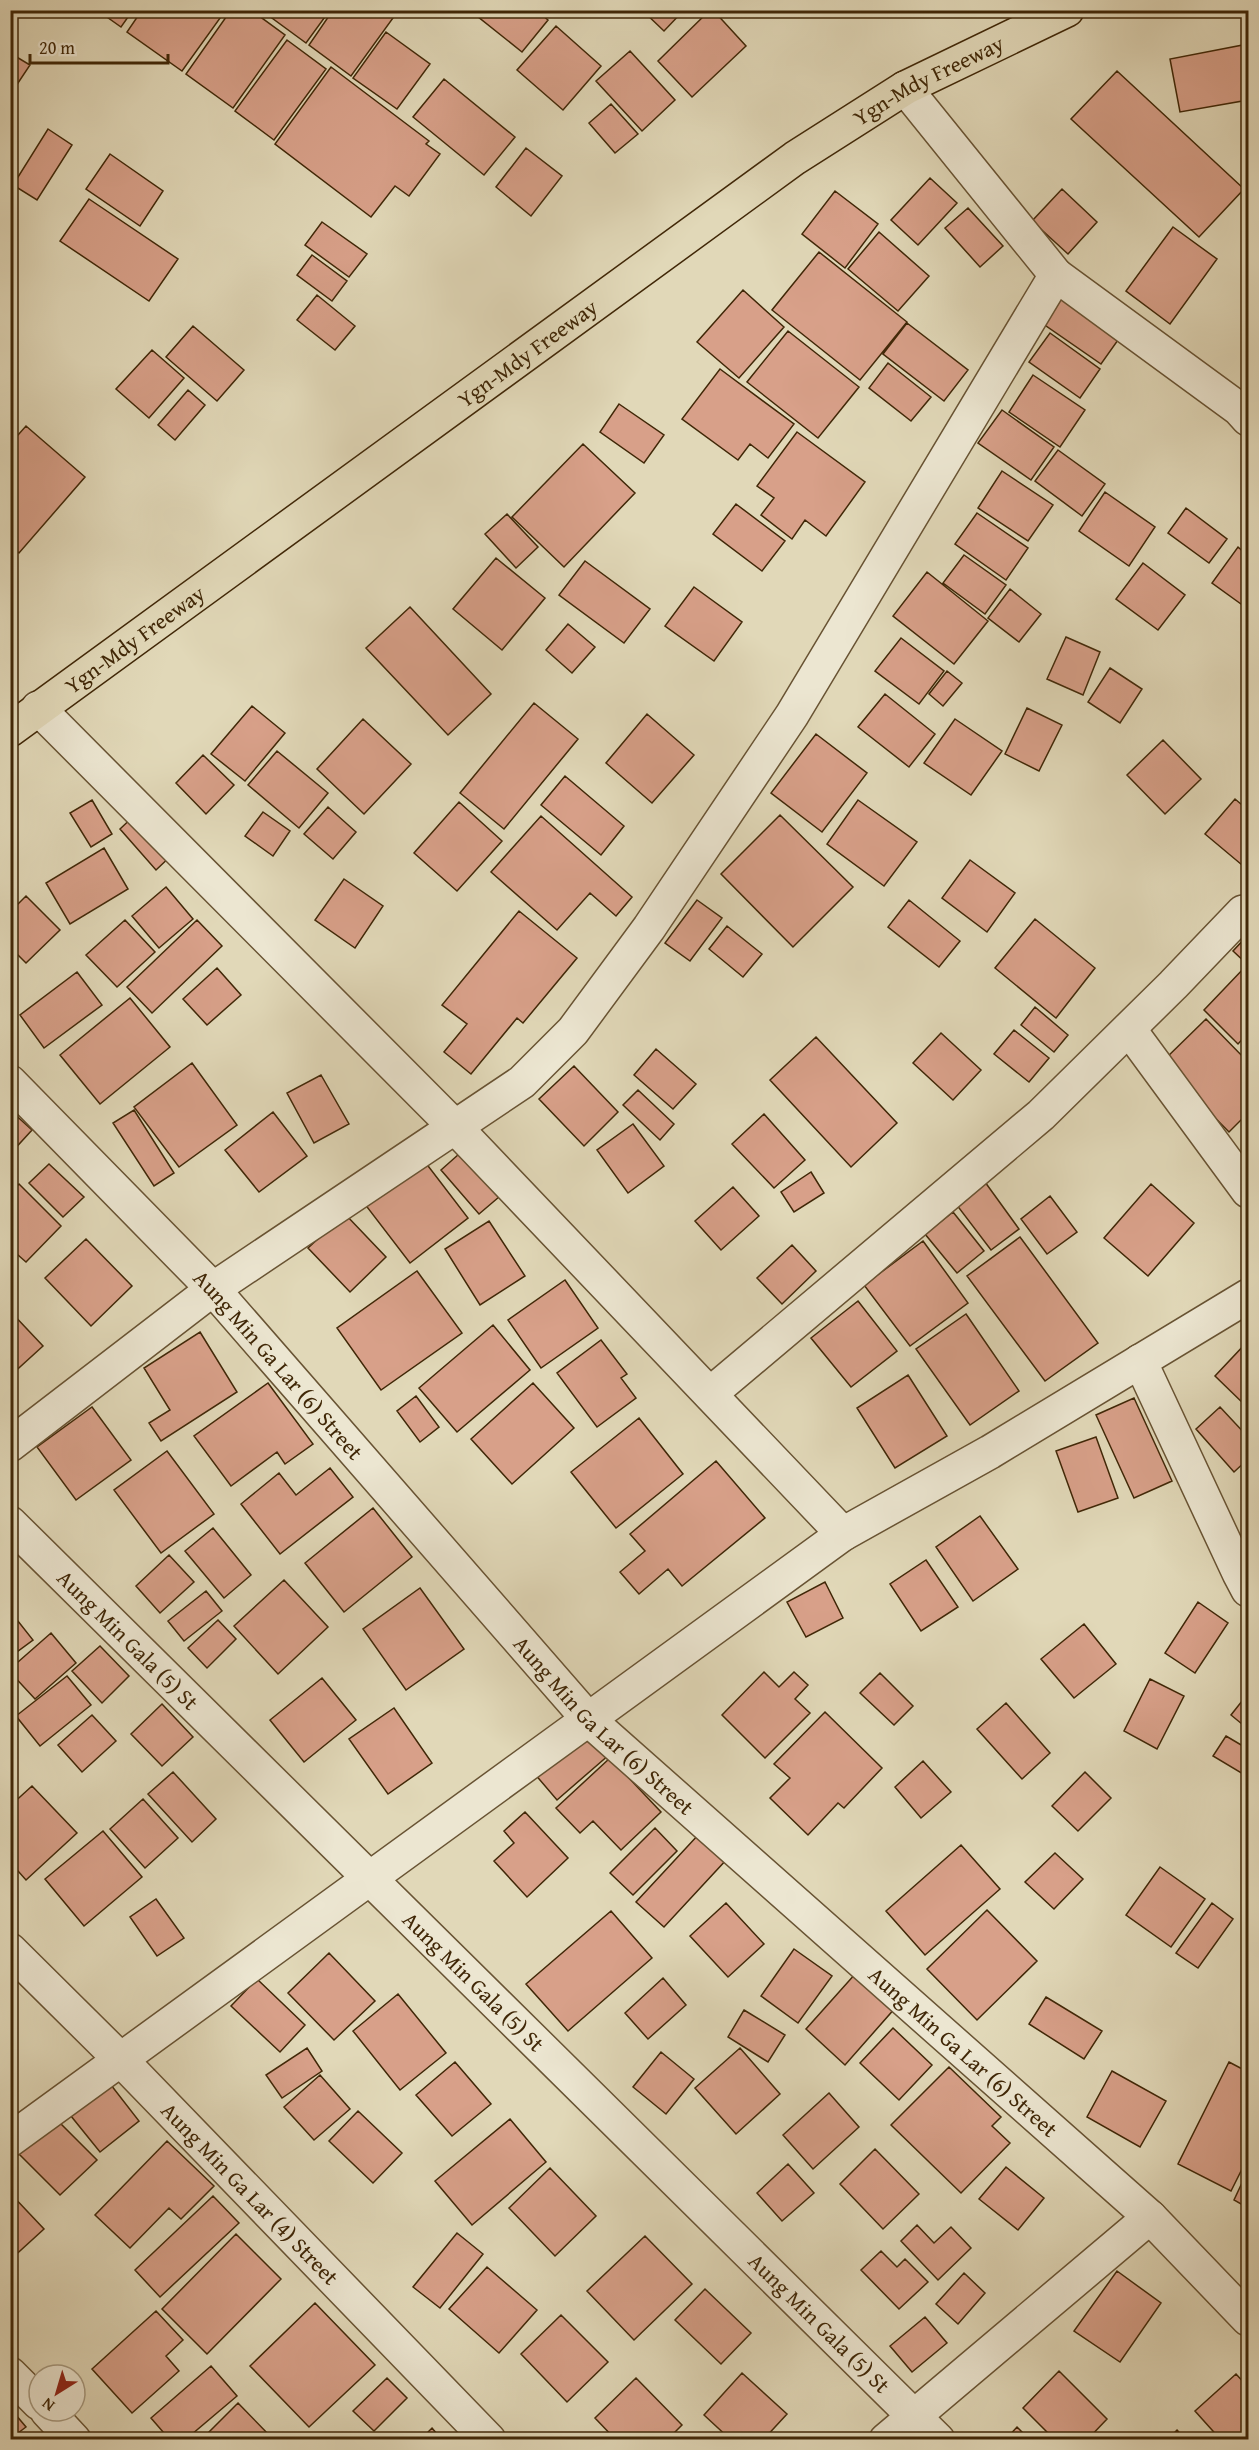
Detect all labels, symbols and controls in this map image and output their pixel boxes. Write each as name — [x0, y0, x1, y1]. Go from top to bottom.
scale bar — [30, 27, 168, 65]
street label: Ygn-Mdy Freeway — [847, 27, 1009, 133]
text: 20 m — [39, 34, 75, 61]
street label: Ygn-Mdy Freeway — [451, 291, 604, 415]
street label: Ygn-Mdy Freeway — [58, 577, 211, 701]
street label: Aung Min Ga Lar (6) Street — [186, 1262, 371, 1467]
street label: Aung Min Gala (5) St — [50, 1562, 206, 1717]
street label: Aung Min Ga Lar (6) Street — [506, 1628, 701, 1822]
street label: Aung Min Gala (5) St — [396, 1904, 552, 2059]
street label: Aung Min Ga Lar (6) Street — [862, 1959, 1065, 2145]
street label: Aung Min Ga Lar (4) Street — [154, 2095, 347, 2292]
street label: Aung Min Gala (5) St — [741, 2245, 898, 2400]
north arrow — [27, 2363, 87, 2423]
text: N — [36, 2392, 59, 2418]

